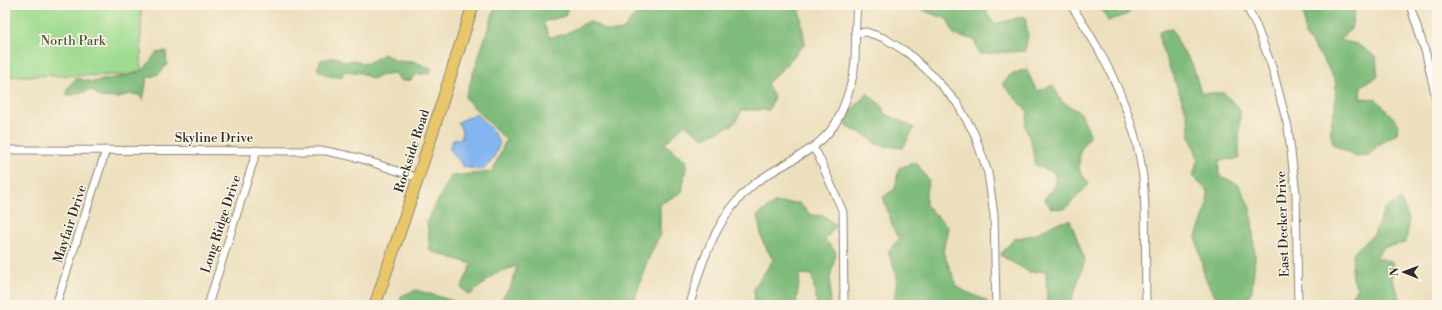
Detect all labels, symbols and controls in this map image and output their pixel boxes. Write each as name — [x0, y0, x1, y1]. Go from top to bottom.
park label: North Park — [40, 33, 107, 49]
street label: Rockside Road — [391, 107, 433, 195]
street label: Skyline Drive — [175, 130, 254, 146]
street label: East Decker Drive — [1273, 170, 1293, 278]
street label: Long Ridge Drive — [198, 172, 245, 275]
street label: Mayfair Drive — [50, 182, 90, 265]
north arrow — [1384, 252, 1424, 292]
text: N — [1388, 267, 1402, 276]

